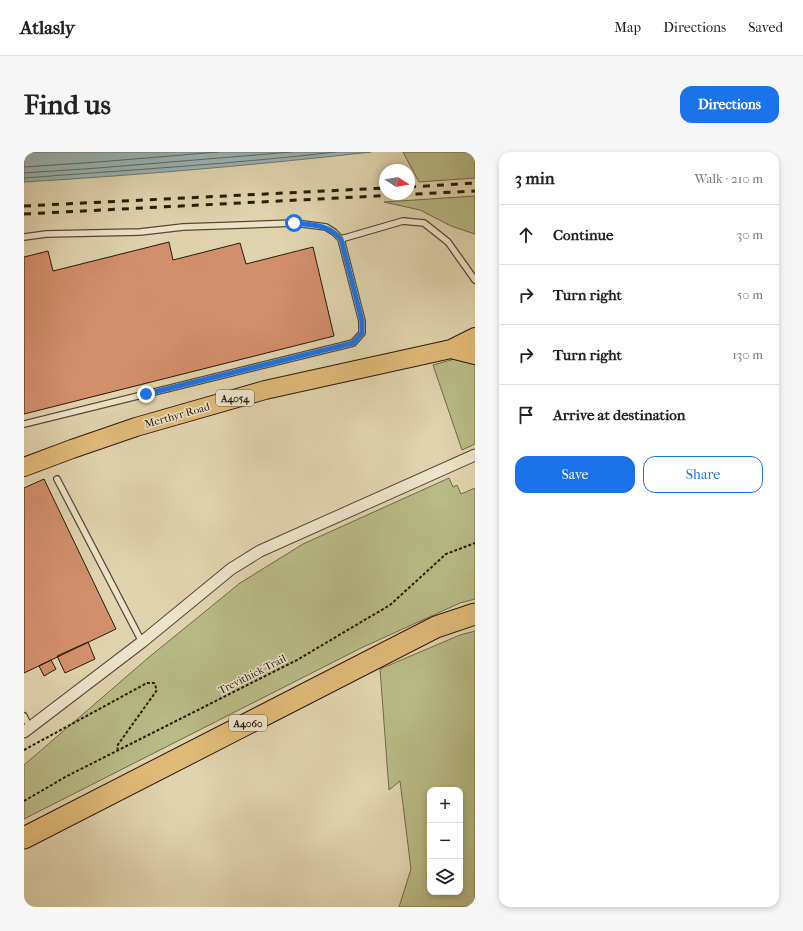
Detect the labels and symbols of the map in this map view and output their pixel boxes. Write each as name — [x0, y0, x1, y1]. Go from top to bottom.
north arrow — [379, 164, 415, 200]
route start — [285, 214, 303, 232]
route end — [137, 385, 155, 403]
road number: A4054 — [216, 390, 254, 406]
street label: Merthyr Road — [143, 400, 212, 431]
street label: Trevithick Trail — [216, 652, 288, 697]
road number: A4060 — [229, 715, 267, 731]

